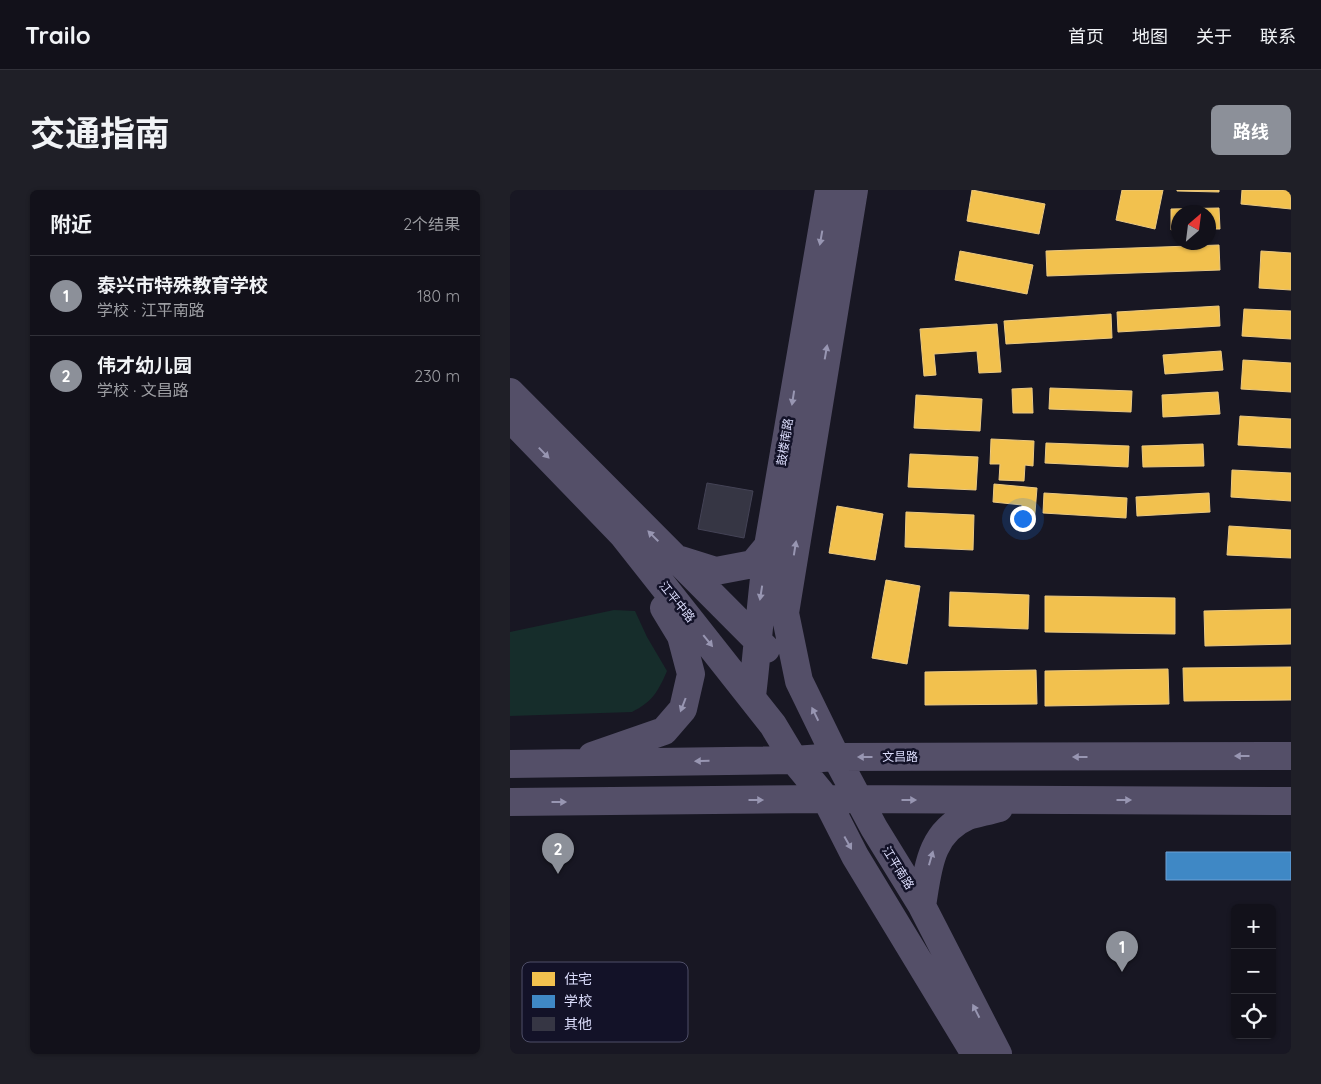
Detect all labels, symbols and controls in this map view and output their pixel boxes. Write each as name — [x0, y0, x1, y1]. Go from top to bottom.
text: Trailo — [25, 20, 91, 50]
text: 首页 — [1068, 25, 1104, 48]
text: 地图 — [1132, 25, 1168, 48]
text: 关于 — [1196, 25, 1232, 48]
text: 联系 — [1260, 25, 1296, 48]
button: 路线 — [1211, 105, 1291, 155]
text: 交通指南 — [30, 111, 170, 155]
north arrow — [1171, 205, 1216, 250]
text: 附近 — [50, 211, 92, 237]
text: 2个结果 — [403, 214, 460, 234]
one-way arrow — [816, 230, 824, 246]
text: 泰兴市特殊教育学校 — [97, 273, 268, 297]
text: 1 — [63, 286, 69, 306]
text: 180 m — [417, 286, 460, 306]
text: 学校 · 江平南路 — [97, 300, 205, 320]
one-way arrow — [823, 344, 831, 360]
text: 伟才幼儿园 — [97, 353, 192, 377]
text: 2 — [61, 366, 71, 386]
text: 230 m — [414, 366, 460, 386]
text: 学校 · 文昌路 — [97, 380, 189, 400]
one-way arrow — [788, 390, 796, 406]
street label: 鼓楼南路 — [773, 417, 796, 467]
one-way arrow — [538, 447, 550, 459]
your location — [1010, 506, 1036, 532]
one-way arrow — [647, 530, 659, 542]
one-way arrow — [792, 539, 800, 555]
street label: 江平中路 — [656, 578, 698, 625]
one-way arrow — [757, 585, 765, 601]
one-way arrow — [703, 634, 714, 647]
one-way arrow — [679, 698, 687, 713]
one-way arrow — [811, 707, 819, 721]
street label: 文昌路 — [882, 749, 918, 764]
one-way arrow — [1234, 752, 1250, 760]
one-way arrow — [857, 753, 873, 761]
one-way arrow — [1072, 753, 1088, 761]
one-way arrow — [694, 757, 710, 765]
one-way arrow — [748, 796, 764, 804]
one-way arrow — [902, 796, 918, 804]
one-way arrow — [1117, 796, 1133, 804]
one-way arrow — [551, 798, 567, 806]
pin: 2 — [542, 833, 574, 874]
one-way arrow — [844, 835, 852, 850]
street label: 江平南路 — [879, 843, 918, 892]
one-way arrow — [928, 850, 936, 865]
map controls — [1231, 904, 1276, 1039]
button: + — [1231, 904, 1276, 949]
pin: 1 — [1106, 931, 1138, 972]
button: − — [1231, 949, 1276, 994]
legend — [522, 962, 688, 1042]
text: 住宅 — [564, 970, 592, 988]
text: 学校 — [564, 992, 592, 1010]
button: locate — [1231, 994, 1276, 1039]
one-way arrow — [972, 1003, 980, 1018]
text: 其他 — [564, 1015, 592, 1033]

